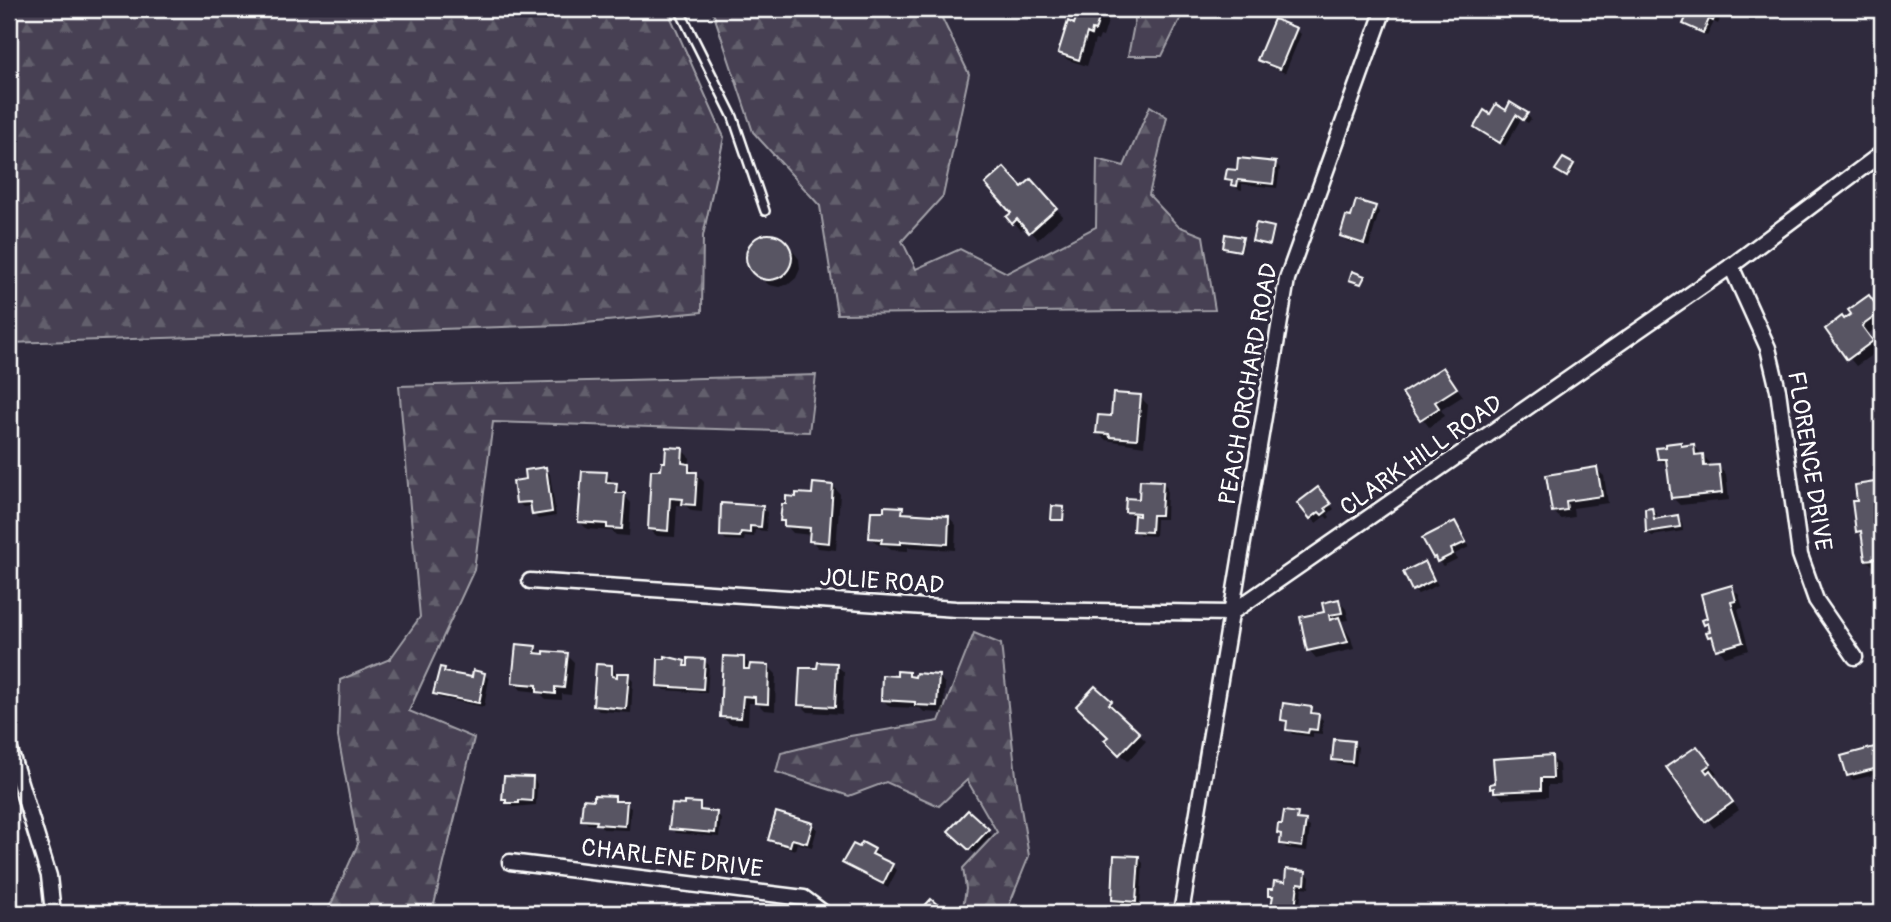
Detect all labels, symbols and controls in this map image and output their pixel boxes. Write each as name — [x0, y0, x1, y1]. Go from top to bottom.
street label: PEACH ORCHARD ROAD — [1213, 261, 1284, 507]
street label: FLORENCE DRIVE — [1781, 369, 1838, 553]
street label: CLARK HILL ROAD — [1335, 389, 1508, 522]
street label: JOLIE ROAD — [819, 563, 945, 600]
street label: CHARLENE DRIVE — [580, 833, 764, 884]

